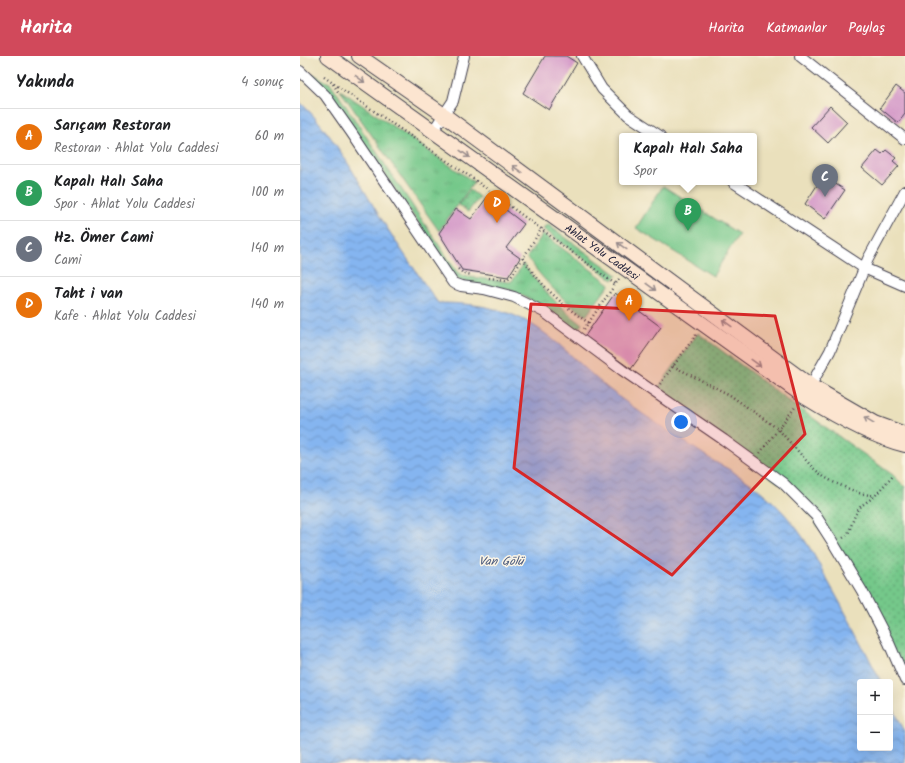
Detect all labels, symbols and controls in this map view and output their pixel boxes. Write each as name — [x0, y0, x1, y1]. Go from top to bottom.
text: Harita — [20, 13, 72, 43]
text: Harita — [708, 17, 744, 39]
text: Katmanlar — [766, 17, 826, 39]
text: Paylaş — [848, 17, 885, 39]
text: Yakında — [16, 69, 74, 96]
text: 4 sonuç — [241, 72, 284, 93]
one-way arrow — [354, 75, 365, 83]
text: Sarıçam Restoran — [54, 114, 171, 138]
text: A — [25, 126, 33, 147]
text: 60 m — [255, 126, 284, 147]
popup — [619, 133, 757, 185]
text: Kapalı Halı Saha — [633, 137, 743, 161]
text: Restoran · Ahlat Yolu Caddesi — [54, 138, 219, 159]
one-way arrow — [460, 150, 471, 159]
text: Spor — [633, 161, 657, 182]
pin: C — [812, 164, 838, 197]
one-way arrow — [512, 165, 523, 174]
text: Kapalı Halı Saha — [54, 170, 163, 194]
text: B — [25, 182, 33, 203]
text: 100 m — [251, 182, 284, 203]
pin: D — [484, 190, 510, 223]
text: Spor · Ahlat Yolu Caddesi — [54, 194, 195, 215]
pin: B — [675, 198, 701, 231]
street label: Ahlat Yolu Caddesi — [561, 220, 643, 286]
text: Hz. Ömer Cami — [54, 226, 153, 250]
text: C — [25, 238, 33, 259]
text: 140 m — [251, 238, 284, 259]
one-way arrow — [617, 242, 628, 251]
text: Cami — [54, 250, 81, 271]
text: Taht i van — [54, 282, 123, 306]
one-way arrow — [645, 283, 656, 291]
pin: A — [616, 288, 642, 321]
text: D — [25, 294, 33, 315]
text: 140 m — [251, 294, 284, 315]
text: Kafe · Ahlat Yolu Caddesi — [54, 306, 196, 327]
one-way arrow — [721, 319, 732, 328]
one-way arrow — [751, 359, 762, 367]
your location — [671, 412, 691, 432]
one-way arrow — [863, 415, 875, 423]
water label: Van Gölü — [479, 552, 526, 571]
map controls — [857, 679, 893, 751]
button: + — [857, 679, 893, 715]
button: − — [857, 715, 893, 751]

